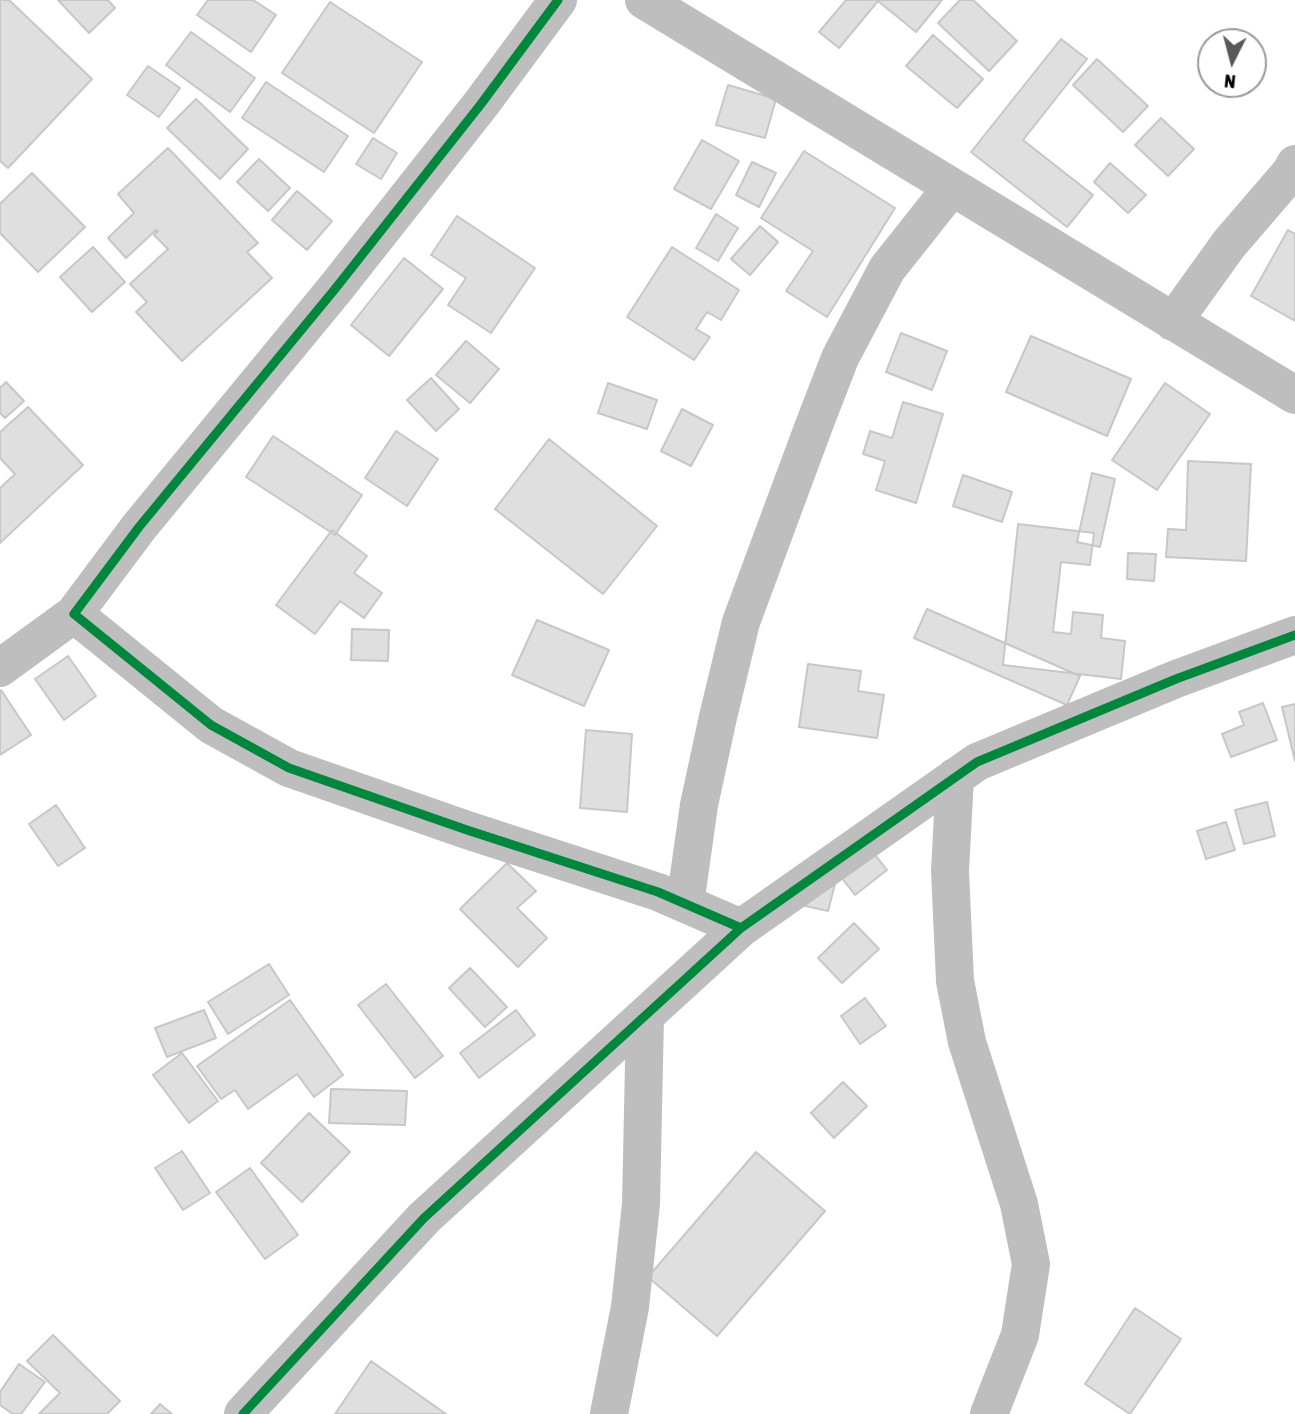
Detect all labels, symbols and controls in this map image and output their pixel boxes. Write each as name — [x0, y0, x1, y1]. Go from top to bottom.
north arrow — [1197, 28, 1267, 98]
text: N — [1223, 70, 1237, 93]

